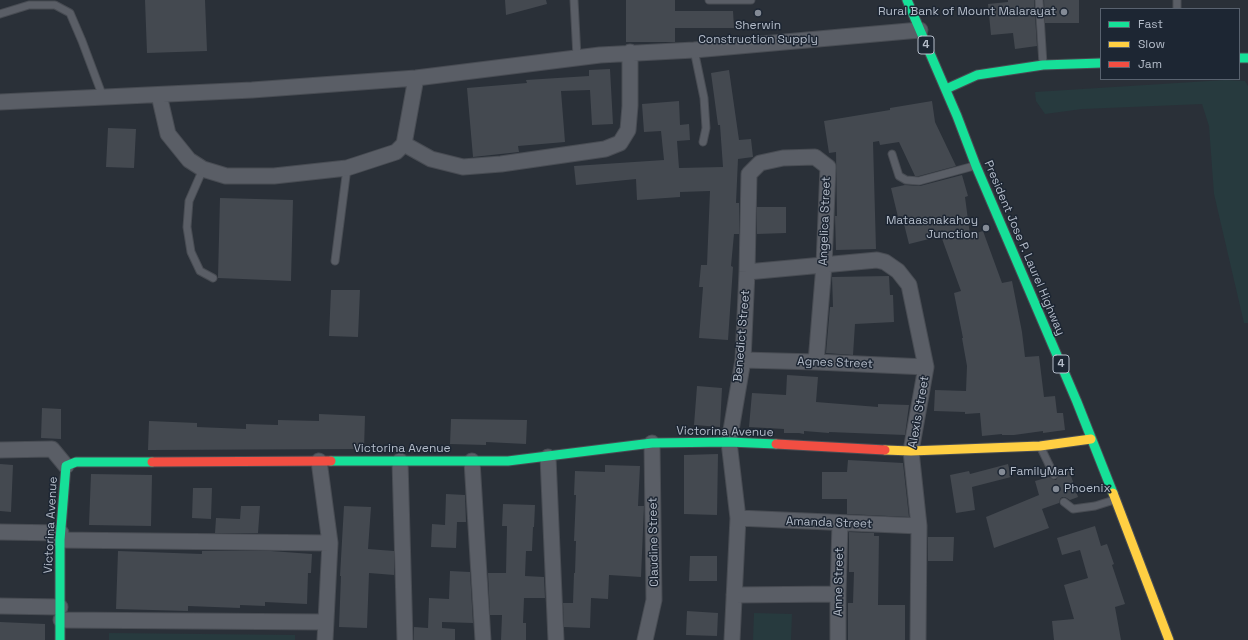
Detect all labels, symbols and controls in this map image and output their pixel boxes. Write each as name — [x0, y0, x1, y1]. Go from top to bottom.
place label: Rural Bank of Mount Malarayat — [878, 5, 1056, 19]
marker: Rural Bank of Mount Malarayat — [1059, 7, 1069, 17]
marker: Sherwin Construction Supply — [753, 8, 763, 18]
legend — [1100, 8, 1240, 80]
text: Fast — [1138, 16, 1163, 32]
place label: Sherwin Construction Supply — [698, 19, 818, 47]
road number: 4 — [918, 36, 934, 54]
text: Slow — [1138, 36, 1165, 52]
text: Jam — [1138, 56, 1162, 72]
street label: President Jose P. Laurel Highway — [980, 158, 1068, 338]
street label: Angelica Street — [816, 176, 834, 266]
place label: Mataasnakahoy Junction — [886, 214, 978, 242]
marker: Mataasnakahoy Junction — [981, 223, 991, 233]
street label: Benedict Street — [731, 289, 753, 383]
street label: Agnes Street — [797, 354, 873, 372]
road number: 4 — [1053, 355, 1069, 373]
street label: Alexis Street — [906, 375, 932, 449]
street label: Victorina Avenue — [676, 424, 774, 440]
street label: Victorina Avenue — [353, 442, 451, 456]
place label: FamilyMart — [1010, 465, 1074, 479]
marker: FamilyMart — [997, 467, 1007, 477]
street label: Victorina Avenue — [41, 476, 61, 574]
place label: Phoenix — [1064, 482, 1110, 496]
marker: Phoenix — [1051, 484, 1061, 494]
street label: Claudine Street — [646, 497, 662, 587]
street label: Amanda Street — [786, 514, 872, 532]
street label: Anne Street — [831, 547, 847, 617]

